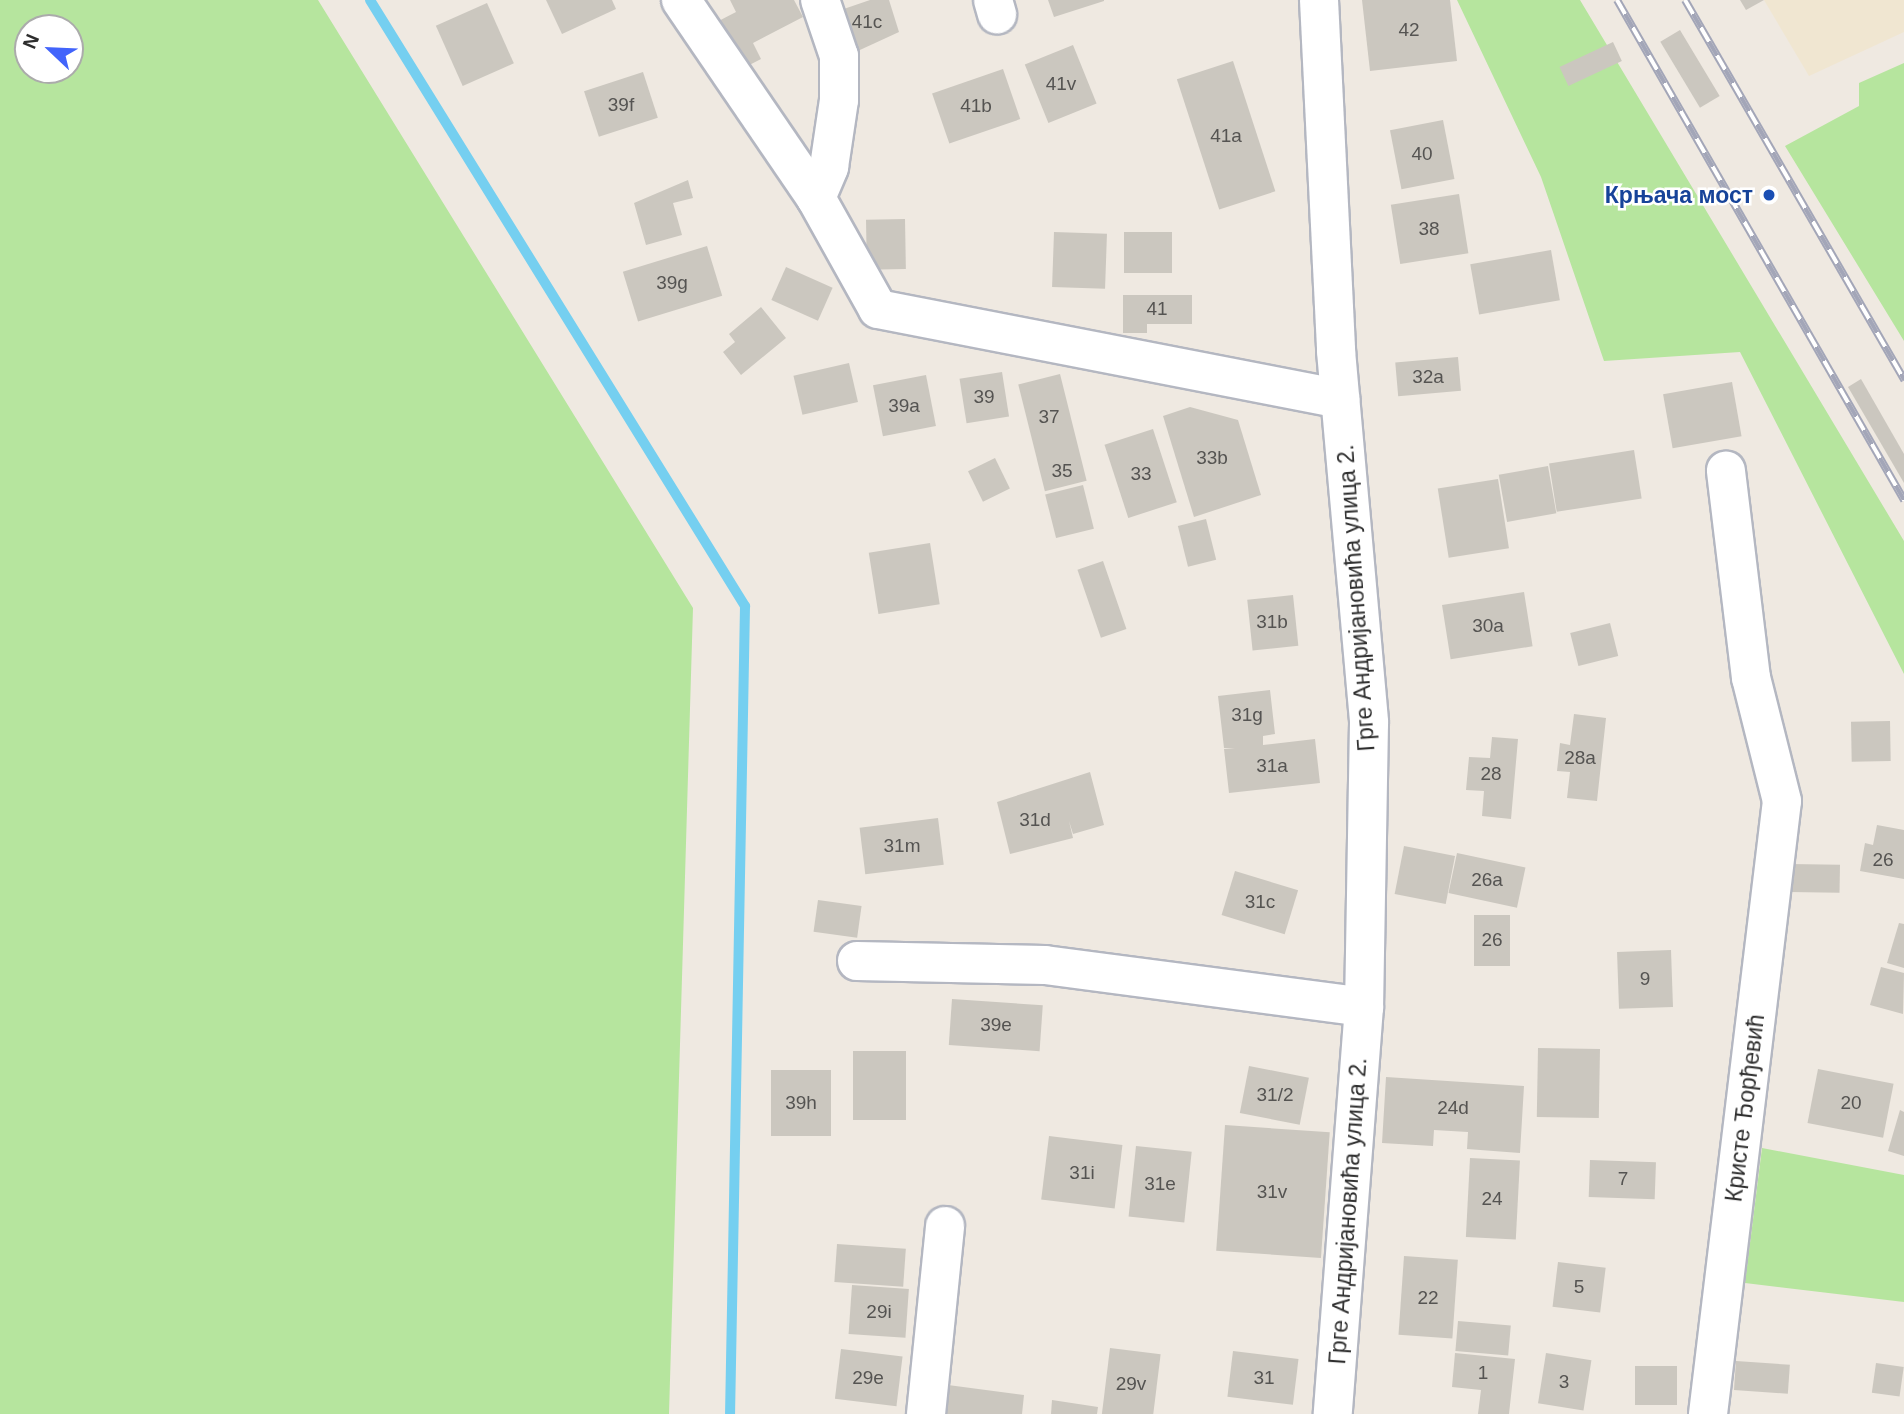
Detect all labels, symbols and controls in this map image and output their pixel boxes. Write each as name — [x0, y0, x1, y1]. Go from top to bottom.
house number: 41c — [852, 11, 882, 33]
north arrow — [14, 14, 84, 84]
house number: 42 — [1398, 19, 1420, 41]
text: N — [19, 31, 43, 52]
house number: 41v — [1046, 73, 1076, 95]
house number: 39f — [608, 94, 634, 116]
house number: 41b — [960, 95, 992, 117]
house number: 41a — [1210, 125, 1242, 147]
house number: 40 — [1411, 143, 1433, 165]
place label: Крњача мост — [1605, 181, 1753, 209]
marker: Крњача мост — [1759, 185, 1779, 205]
house number: 38 — [1418, 218, 1440, 240]
house number: 39g — [656, 272, 688, 294]
house number: 41 — [1146, 298, 1168, 320]
house number: 32a — [1412, 366, 1444, 388]
house number: 39 — [973, 386, 995, 408]
house number: 39a — [888, 395, 920, 417]
house number: 37 — [1038, 406, 1060, 428]
street label: Грге Андријановића улица 2. — [1332, 444, 1380, 752]
house number: 33b — [1196, 447, 1228, 469]
house number: 35 — [1051, 460, 1073, 482]
house number: 33 — [1130, 463, 1152, 485]
house number: 31b — [1256, 611, 1288, 633]
house number: 30a — [1472, 615, 1504, 637]
house number: 31g — [1231, 704, 1263, 726]
house number: 28a — [1564, 747, 1596, 769]
house number: 31a — [1256, 755, 1288, 777]
house number: 28 — [1480, 763, 1502, 785]
house number: 31d — [1019, 809, 1051, 831]
house number: 31m — [884, 835, 920, 857]
house number: 26 — [1872, 849, 1894, 871]
house number: 26a — [1471, 869, 1503, 891]
house number: 31c — [1245, 891, 1275, 913]
house number: 26 — [1481, 929, 1503, 951]
house number: 9 — [1640, 968, 1650, 990]
street label: Кристе Ђорђевић — [1720, 1013, 1770, 1203]
house number: 39e — [980, 1014, 1012, 1036]
street label: Грге Андријановића улица 2. — [1324, 1057, 1372, 1365]
house number: 31/2 — [1257, 1084, 1293, 1106]
house number: 39h — [785, 1092, 817, 1114]
house number: 20 — [1840, 1092, 1862, 1114]
house number: 24d — [1437, 1097, 1469, 1119]
house number: 31i — [1069, 1162, 1095, 1184]
house number: 7 — [1618, 1168, 1628, 1190]
house number: 31e — [1144, 1173, 1176, 1195]
house number: 31v — [1257, 1181, 1287, 1203]
house number: 24 — [1481, 1188, 1503, 1210]
house number: 5 — [1574, 1276, 1584, 1298]
house number: 22 — [1417, 1287, 1439, 1309]
house number: 29i — [866, 1301, 892, 1323]
house number: 1 — [1478, 1362, 1488, 1384]
house number: 29e — [852, 1367, 884, 1389]
house number: 31 — [1253, 1367, 1275, 1389]
house number: 3 — [1559, 1371, 1569, 1393]
house number: 29v — [1116, 1373, 1146, 1395]

